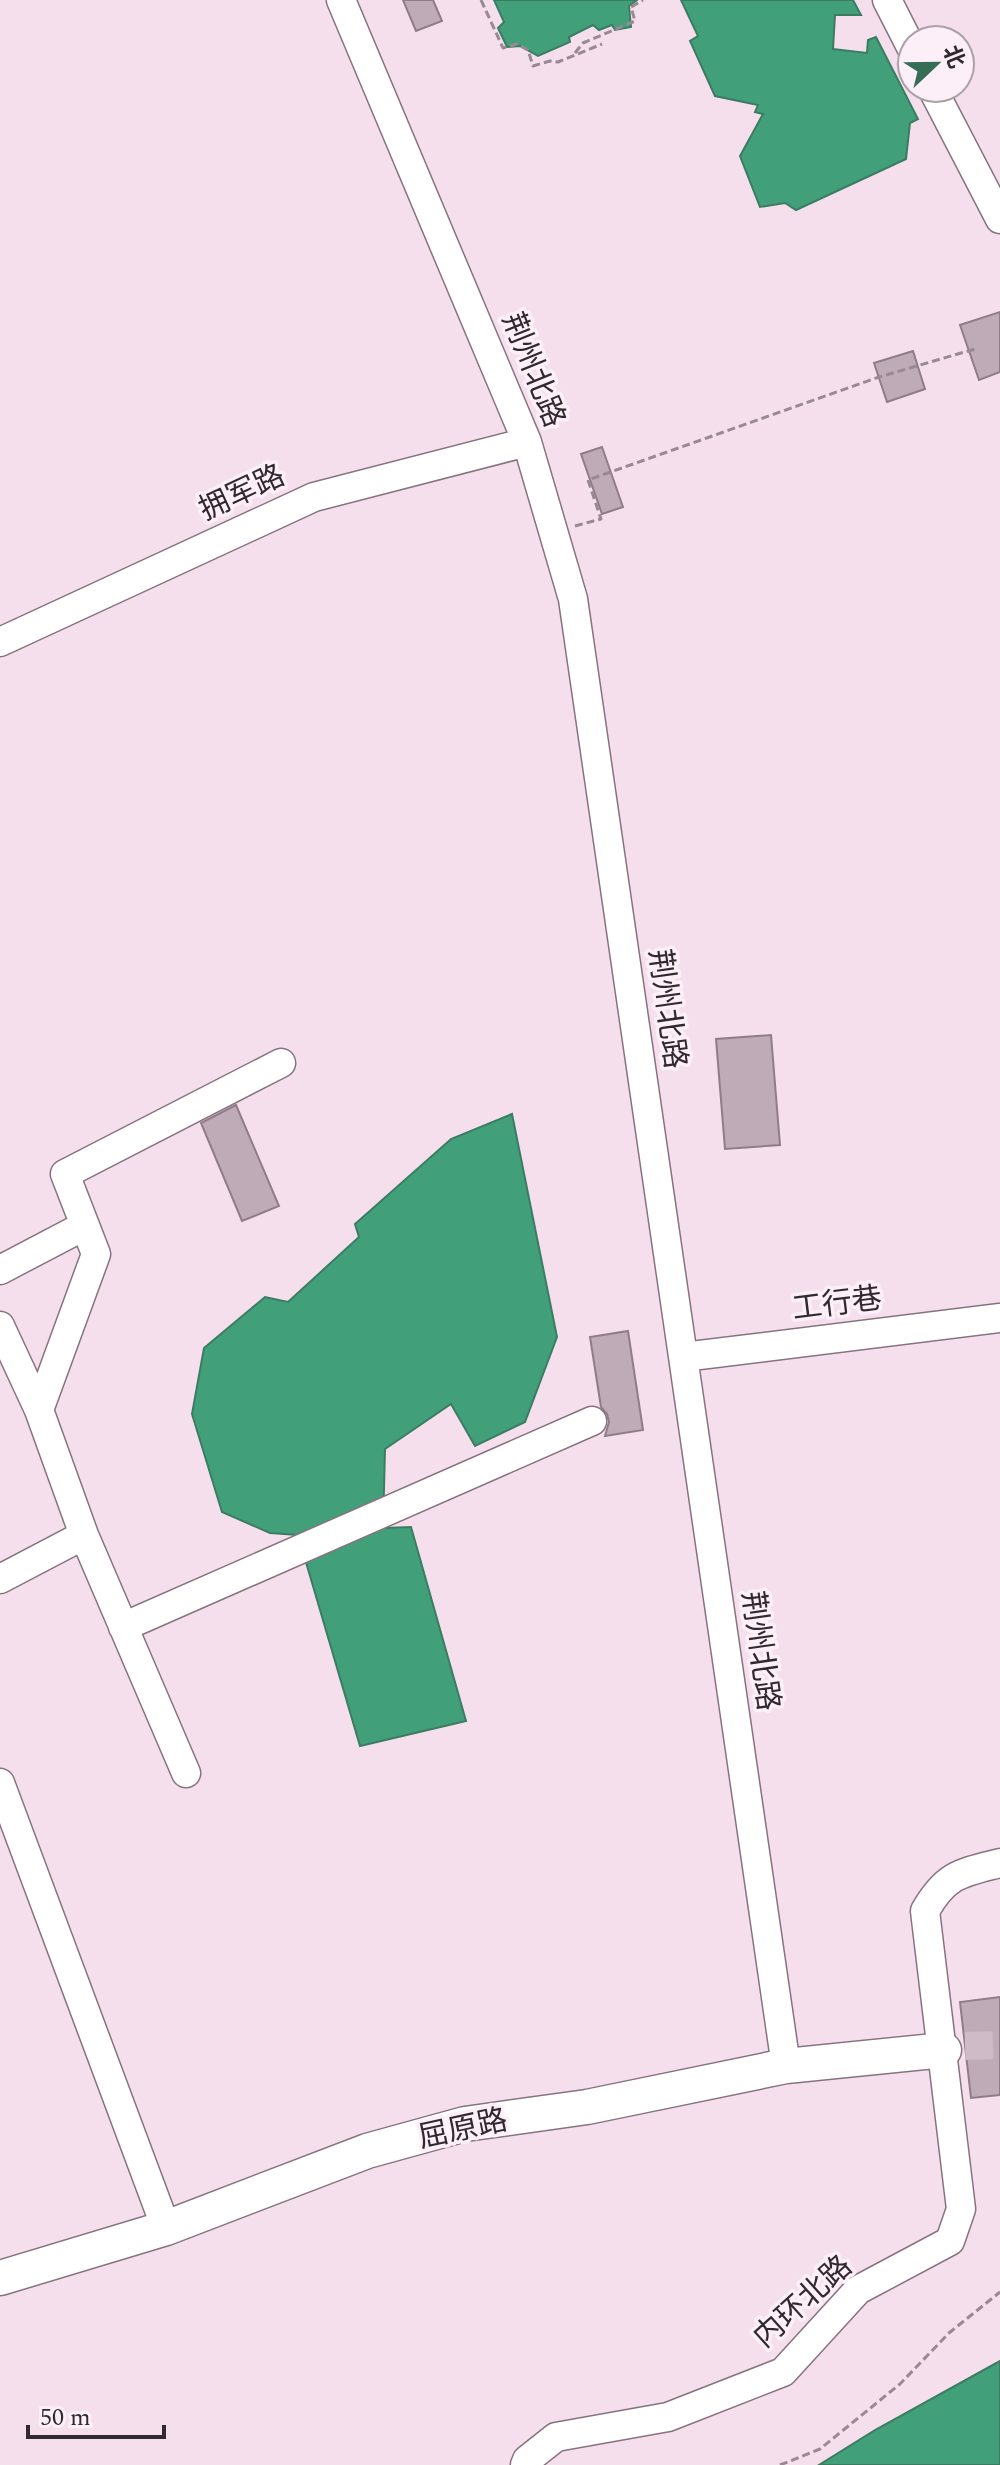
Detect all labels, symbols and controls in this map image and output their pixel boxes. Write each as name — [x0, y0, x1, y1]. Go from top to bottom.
north arrow — [896, 24, 976, 104]
text: 北 — [934, 41, 973, 73]
street label: 荆州北路 — [489, 306, 577, 434]
street label: 拥军路 — [191, 453, 293, 533]
street label: 荆州北路 — [636, 946, 698, 1072]
street label: 工行巷 — [790, 1276, 884, 1332]
street label: 荆州北路 — [729, 1588, 791, 1714]
street label: 屈原路 — [414, 2097, 512, 2161]
street label: 内环北路 — [743, 2245, 863, 2359]
scale bar — [28, 2389, 164, 2439]
text: 50 m — [40, 2400, 91, 2436]

